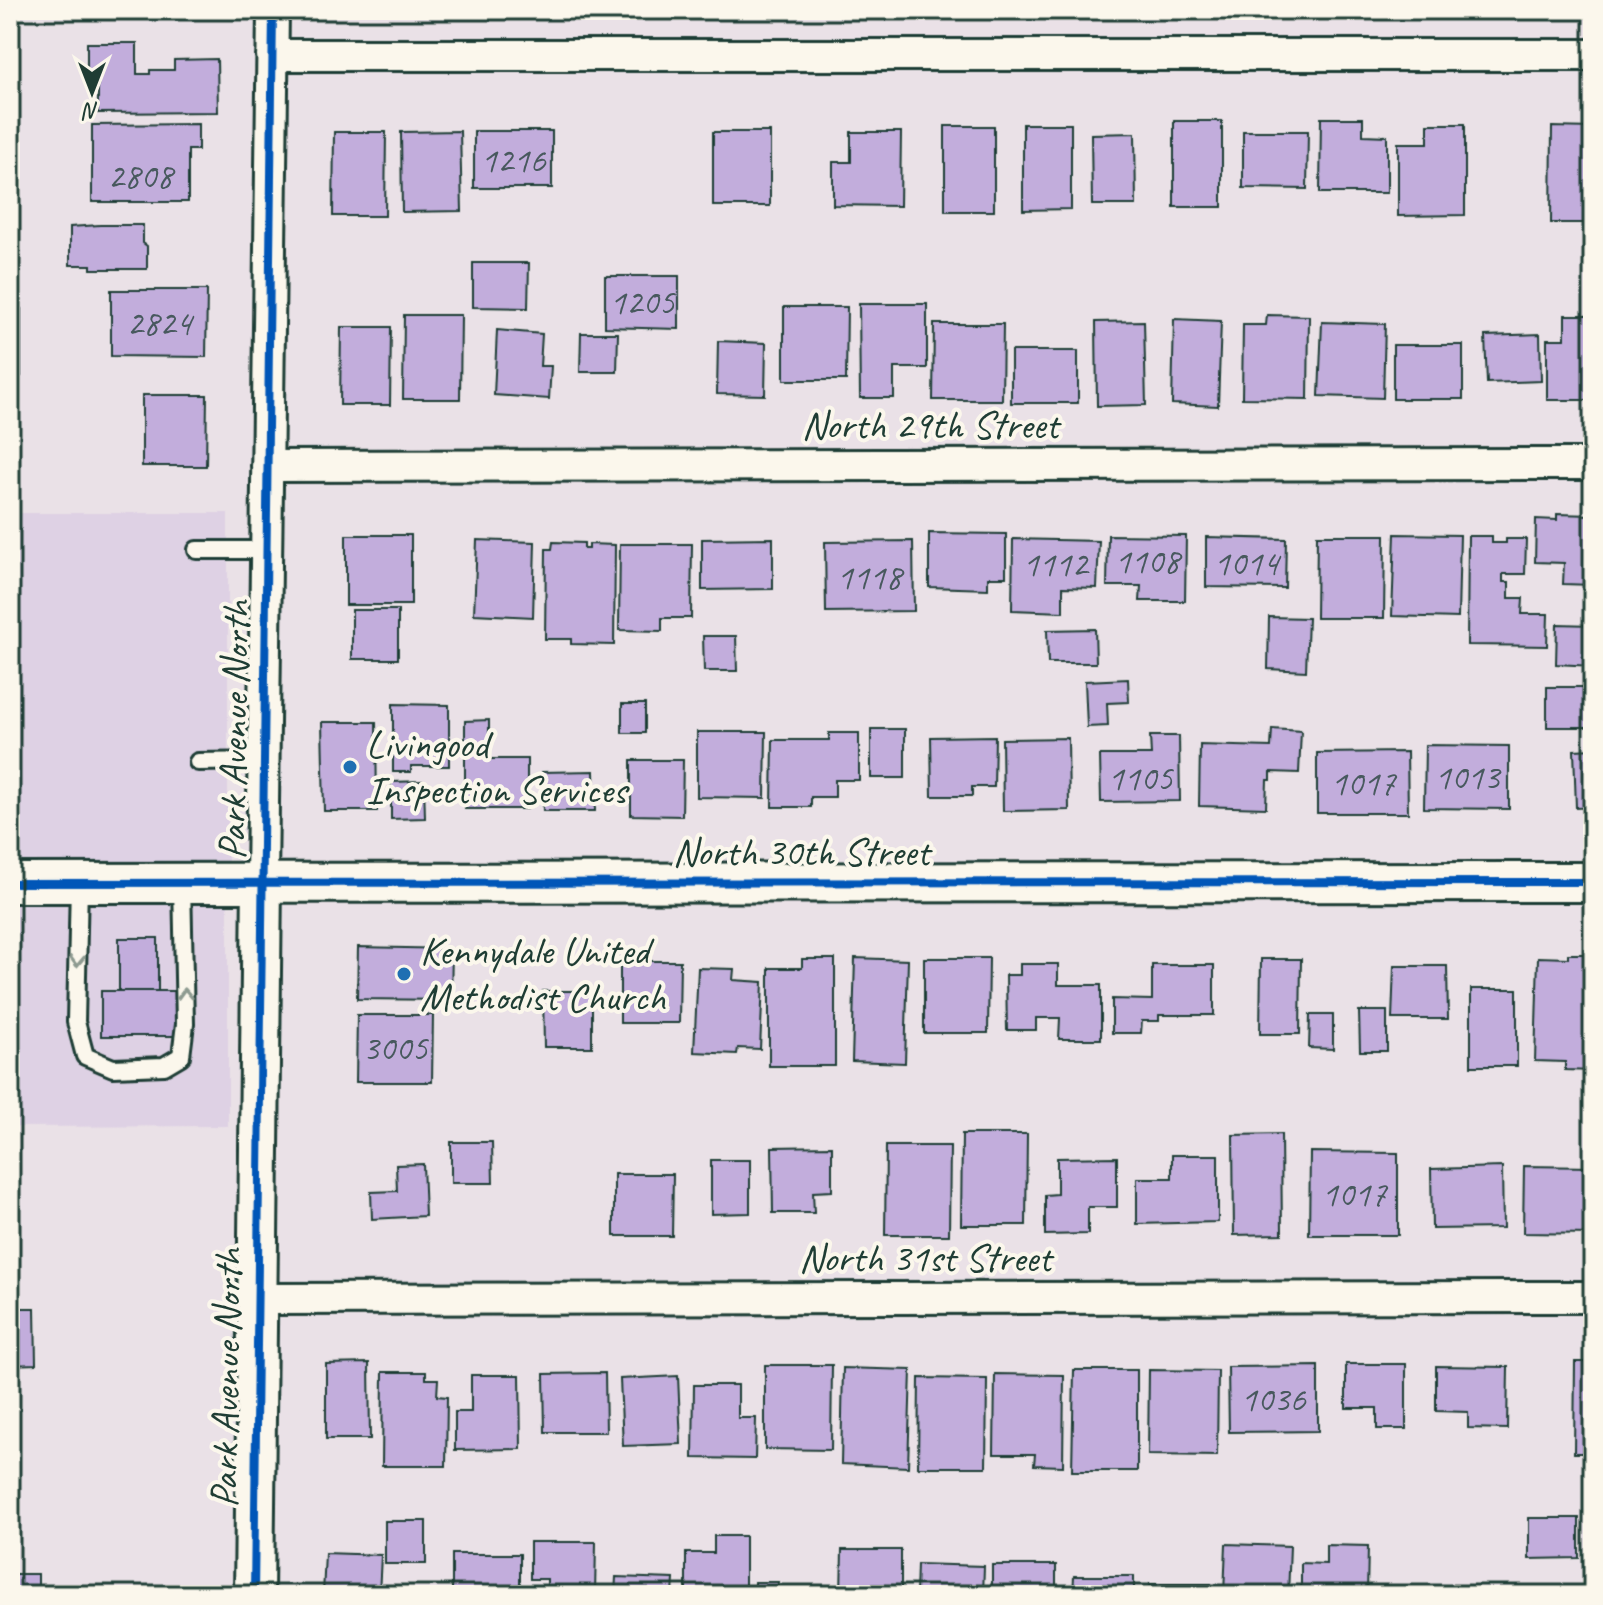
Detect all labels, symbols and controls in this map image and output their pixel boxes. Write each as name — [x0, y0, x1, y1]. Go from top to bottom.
north arrow — [52, 52, 132, 132]
text: N — [82, 97, 99, 125]
house number: 1216 — [481, 137, 547, 183]
house number: 2808 — [108, 153, 176, 199]
house number: 1205 — [610, 279, 676, 325]
house number: 2824 — [127, 300, 195, 346]
street label: North 29th Street — [802, 400, 1062, 450]
house number: 1108 — [1115, 538, 1183, 584]
house number: 1014 — [1214, 540, 1282, 586]
house number: 1112 — [1023, 541, 1090, 587]
house number: 1118 — [837, 554, 905, 600]
street label: Park Avenue North — [207, 598, 261, 860]
place label: Livingood Inspection Services — [366, 719, 630, 815]
house number: 1013 — [1435, 754, 1502, 800]
house number: 1105 — [1108, 755, 1174, 801]
marker: Livingood Inspection Services — [341, 758, 359, 776]
house number: 1017 — [1331, 760, 1397, 806]
street label: North 30th Street — [673, 827, 933, 877]
place label: Kennydale United Methodist Church — [420, 926, 666, 1022]
one-way arrow — [69, 955, 86, 968]
marker: Kennydale United Methodist Church — [395, 965, 413, 983]
one-way arrow — [176, 987, 193, 1000]
house number: 3005 — [363, 1025, 429, 1071]
house number: 1017 — [1322, 1171, 1388, 1217]
street label: North 31st Street — [799, 1233, 1055, 1283]
street label: Park Avenue North — [199, 1246, 253, 1508]
house number: 1036 — [1241, 1376, 1307, 1422]

